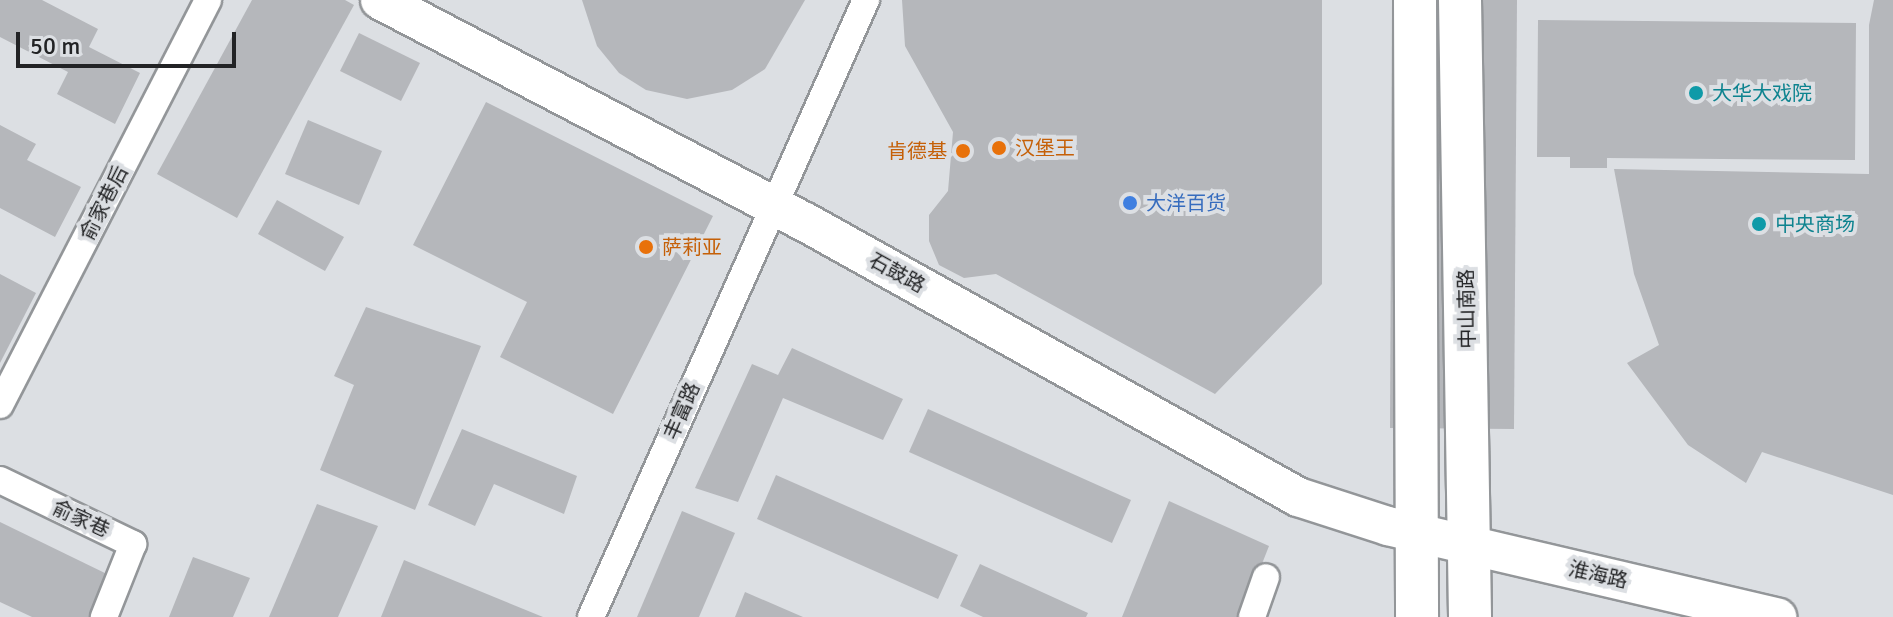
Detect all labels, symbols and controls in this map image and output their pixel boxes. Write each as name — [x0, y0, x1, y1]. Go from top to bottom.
scale bar — [20, 16, 240, 66]
text: 50 m — [30, 31, 80, 61]
place label: 大华大戏院 — [1712, 81, 1812, 105]
marker: 大华大戏院 — [1687, 84, 1705, 102]
place label: 汉堡王 — [1015, 136, 1075, 160]
place label: 肯德基 — [887, 139, 947, 163]
marker: 汉堡王 — [990, 139, 1008, 157]
marker: 肯德基 — [954, 142, 972, 160]
street label: 俞家巷后 — [75, 162, 133, 244]
place label: 大洋百货 — [1146, 191, 1226, 215]
marker: 大洋百货 — [1121, 194, 1139, 212]
place label: 中央商场 — [1775, 212, 1855, 236]
marker: 中央商场 — [1750, 215, 1768, 233]
place label: 萨莉亚 — [662, 235, 722, 259]
marker: 萨莉亚 — [637, 238, 655, 256]
street label: 石鼓路 — [865, 248, 929, 298]
street label: 中山南路 — [1454, 269, 1480, 349]
street label: 丰富路 — [659, 379, 705, 443]
street label: 俞家巷 — [49, 495, 113, 543]
street label: 淮海路 — [1566, 557, 1630, 593]

